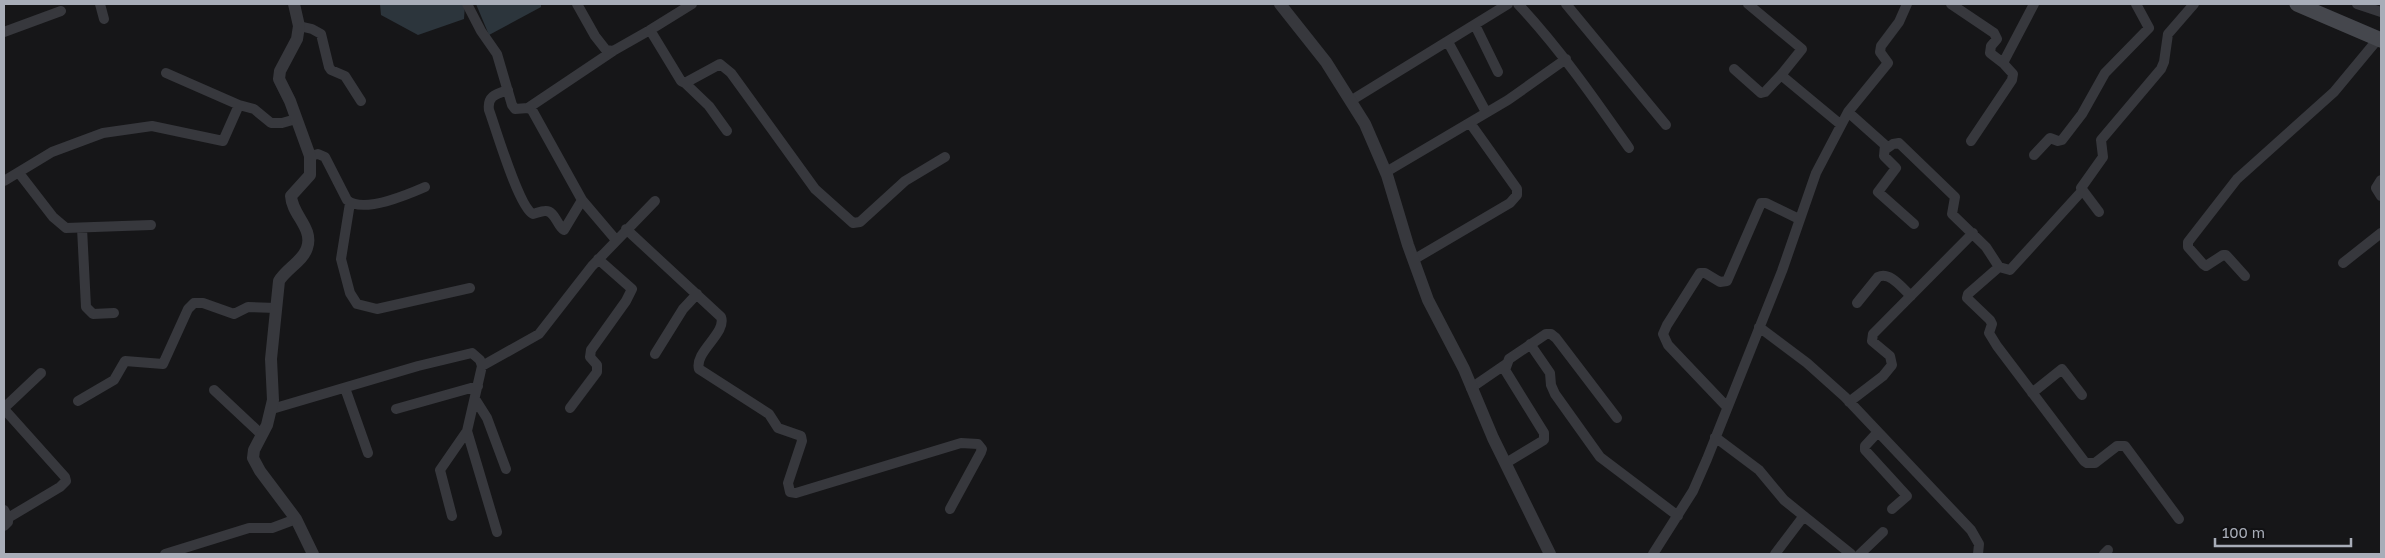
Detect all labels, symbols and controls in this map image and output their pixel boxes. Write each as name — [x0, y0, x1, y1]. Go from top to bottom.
scale bar — [2215, 516, 2351, 548]
text: 100 m — [2222, 523, 2265, 541]

